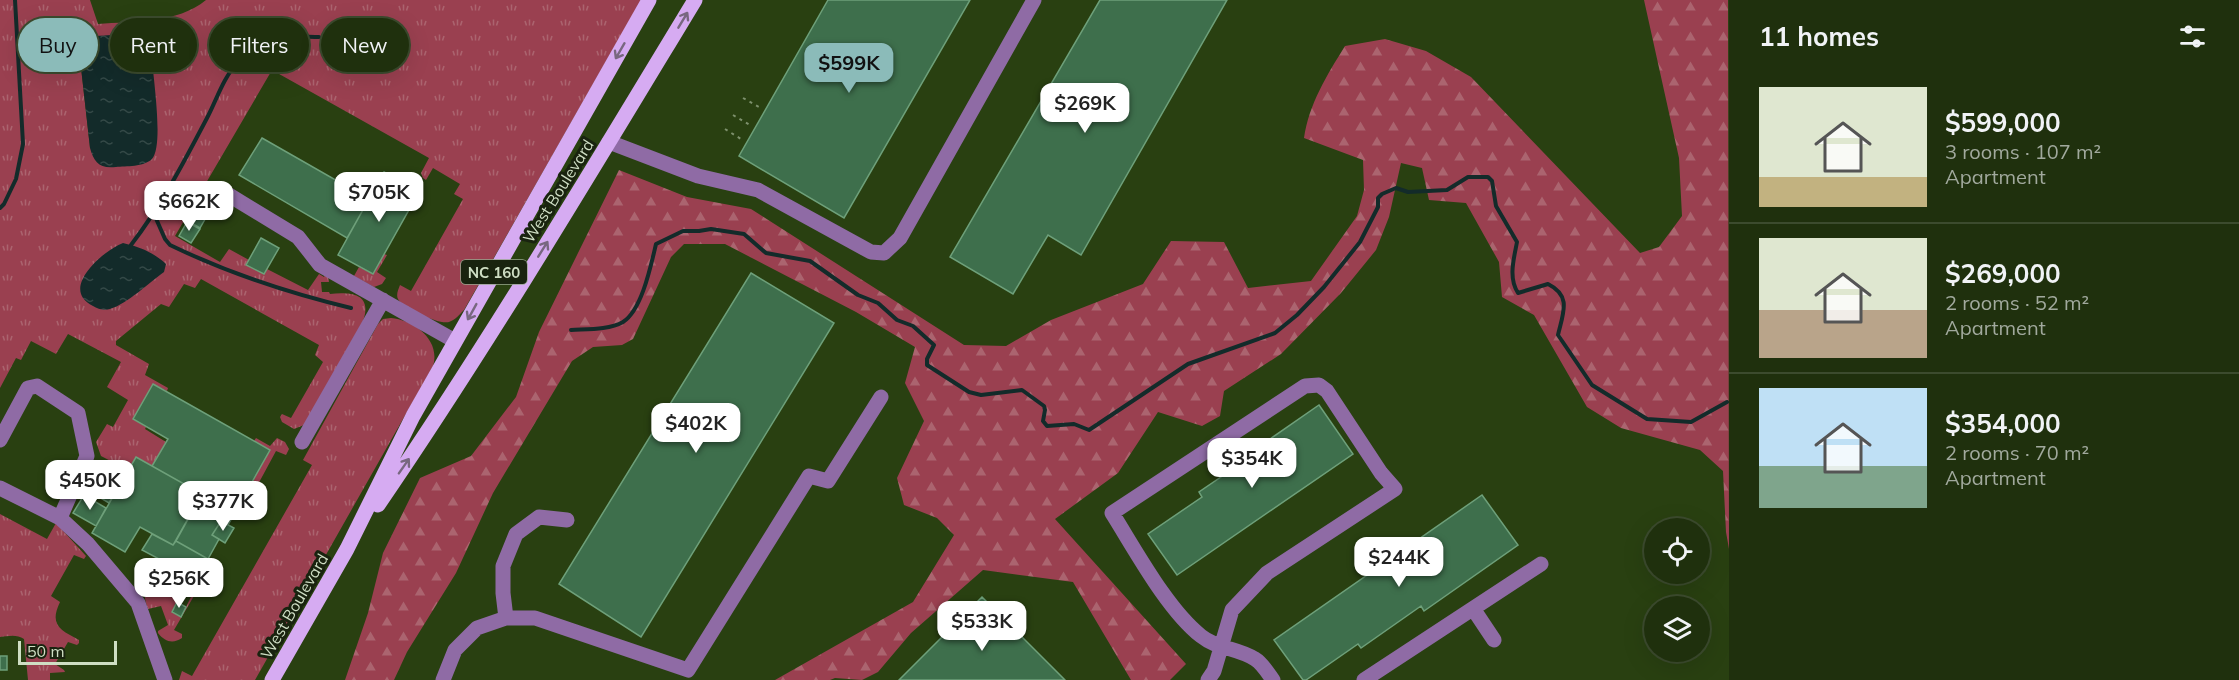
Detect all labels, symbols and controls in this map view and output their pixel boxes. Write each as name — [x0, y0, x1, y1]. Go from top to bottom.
one-way arrow — [677, 12, 689, 29]
chip: Buy — [18, 18, 98, 72]
chip: Rent — [110, 18, 197, 72]
chip: Filters — [209, 18, 309, 72]
chip: New — [321, 18, 409, 72]
text: 11 homes — [1759, 20, 1879, 53]
icon: filters — [2176, 20, 2209, 53]
one-way arrow — [614, 42, 626, 59]
pin: $599K — [807, 43, 891, 94]
text: $599K — [818, 50, 880, 75]
pin: $269K — [1043, 83, 1127, 134]
text: $269K — [1054, 90, 1116, 115]
text: $599,000 — [1945, 106, 2061, 139]
icon: home — [1807, 111, 1879, 183]
street label: West Boulevard — [518, 136, 598, 246]
text: 3 rooms · 107 m² — [1945, 139, 2101, 164]
text: Apartment — [1945, 164, 2046, 189]
pin: $705K — [337, 172, 421, 223]
text: $705K — [348, 179, 410, 204]
pin: $662K — [147, 181, 231, 232]
text: $662K — [158, 188, 220, 213]
one-way arrow — [538, 241, 550, 258]
text: $269,000 — [1945, 257, 2061, 290]
road number: NC 160 — [461, 260, 527, 284]
icon: home — [1807, 262, 1879, 334]
text: 2 rooms · 52 m² — [1945, 290, 2089, 315]
one-way arrow — [465, 303, 477, 320]
text: Apartment — [1945, 315, 2046, 340]
pin: $402K — [654, 403, 738, 454]
text: $354,000 — [1945, 407, 2061, 440]
text: $402K — [665, 410, 727, 435]
icon: home — [1807, 412, 1879, 484]
pin: $354K — [1210, 438, 1294, 489]
text: 2 rooms · 70 m² — [1945, 440, 2089, 465]
text: $354K — [1221, 445, 1283, 470]
one-way arrow — [398, 459, 410, 475]
pin: $450K — [48, 460, 132, 511]
text: Apartment — [1945, 465, 2046, 490]
text: $450K — [59, 467, 121, 492]
pin: $377K — [181, 481, 265, 532]
text: $377K — [192, 488, 254, 513]
map controls — [1644, 518, 1710, 662]
button: locate — [1644, 518, 1710, 584]
pin: $244K — [1357, 537, 1441, 588]
text: $244K — [1368, 544, 1430, 569]
street label: West Boulevard — [256, 550, 332, 662]
pin: $256K — [137, 558, 221, 609]
text: $256K — [148, 565, 210, 590]
button: layers — [1644, 596, 1710, 662]
pin: $533K — [940, 601, 1024, 652]
text: $533K — [951, 608, 1013, 633]
scale bar — [18, 638, 117, 666]
text: 50 m — [27, 641, 64, 661]

